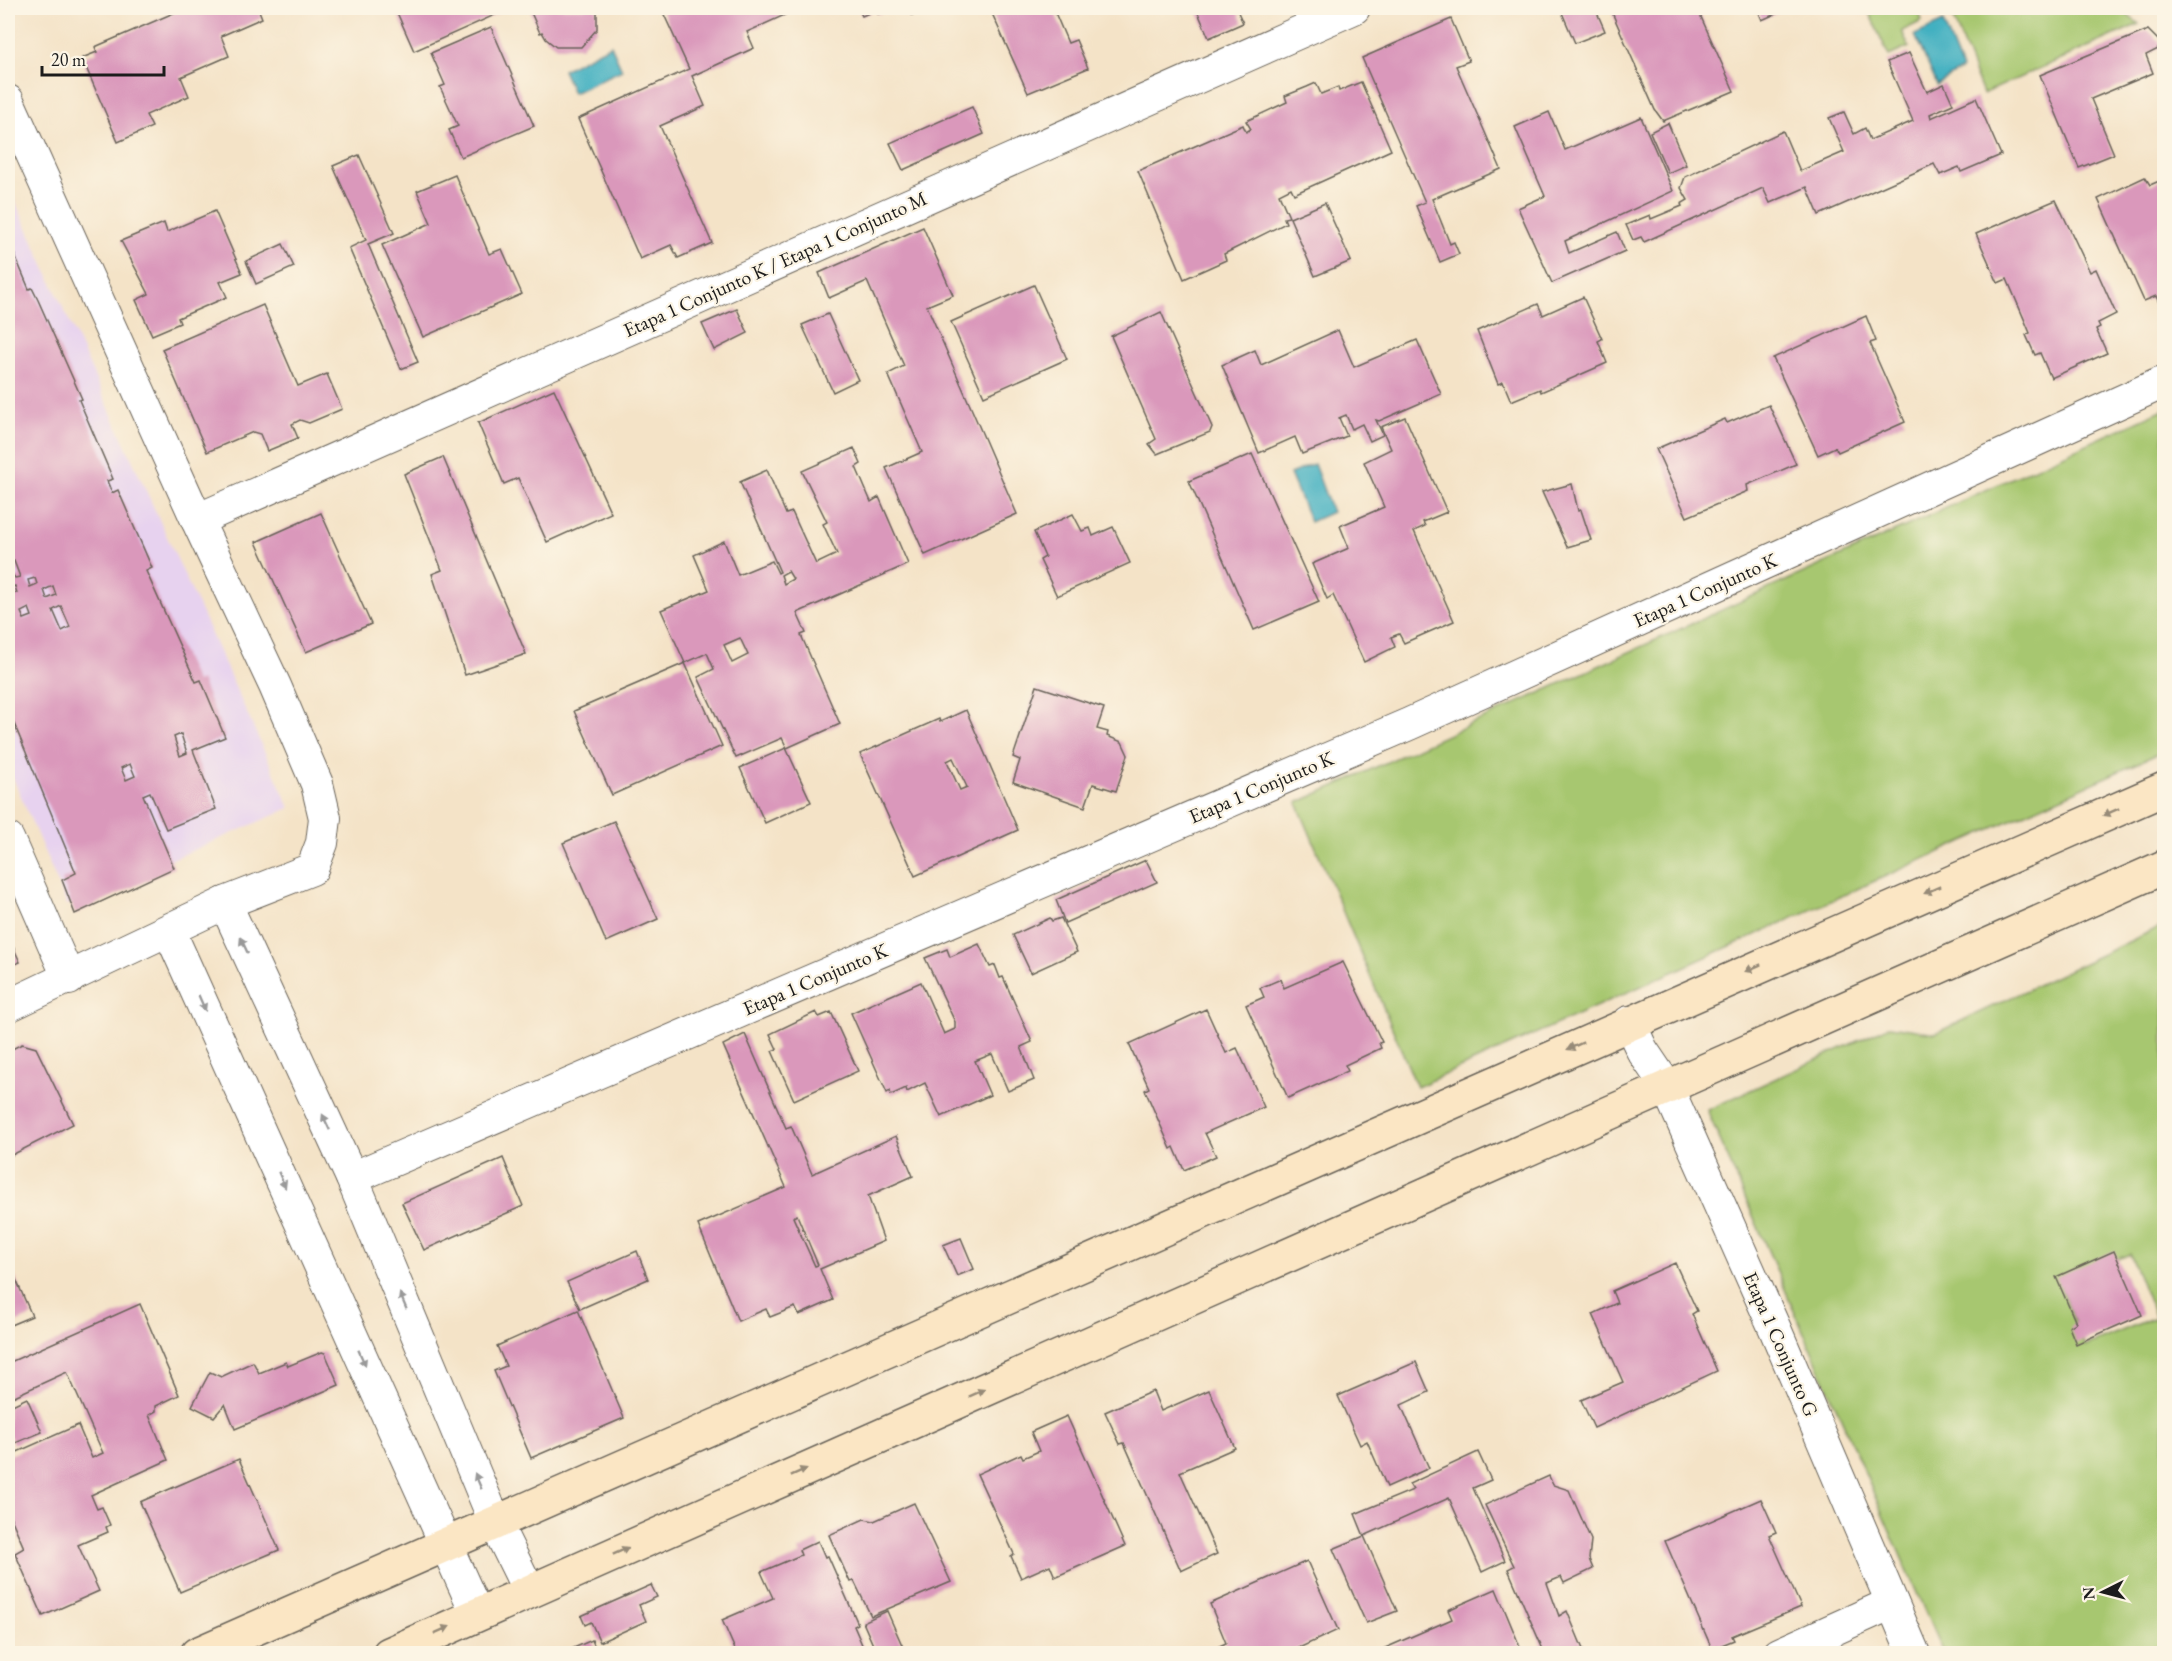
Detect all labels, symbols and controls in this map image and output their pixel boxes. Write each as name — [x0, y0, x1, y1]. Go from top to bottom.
scale bar — [42, 39, 164, 77]
text: 20 m — [51, 48, 86, 71]
street label: Etapa 1 Conjunto K / Etapa 1 Conjunto M — [619, 185, 931, 343]
street label: Etapa 1 Conjunto K — [1629, 546, 1781, 633]
street label: Etapa 1 Conjunto K — [1185, 745, 1338, 829]
one-way arrow — [2102, 808, 2120, 817]
one-way arrow — [1923, 885, 1941, 895]
one-way arrow — [240, 936, 249, 953]
street label: Etapa 1 Conjunto K — [739, 937, 892, 1021]
one-way arrow — [1744, 963, 1762, 973]
one-way arrow — [197, 994, 207, 1012]
one-way arrow — [1565, 1041, 1583, 1051]
one-way arrow — [321, 1114, 330, 1131]
one-way arrow — [277, 1172, 287, 1190]
street label: Etapa 1 Conjunto G — [1737, 1268, 1825, 1420]
one-way arrow — [398, 1292, 407, 1310]
one-way arrow — [357, 1350, 366, 1367]
one-way arrow — [969, 1388, 987, 1398]
one-way arrow — [790, 1467, 808, 1477]
one-way arrow — [473, 1472, 482, 1490]
one-way arrow — [612, 1546, 629, 1555]
north arrow — [2073, 1562, 2133, 1622]
text: N — [2077, 1586, 2100, 1601]
one-way arrow — [434, 1625, 452, 1635]

